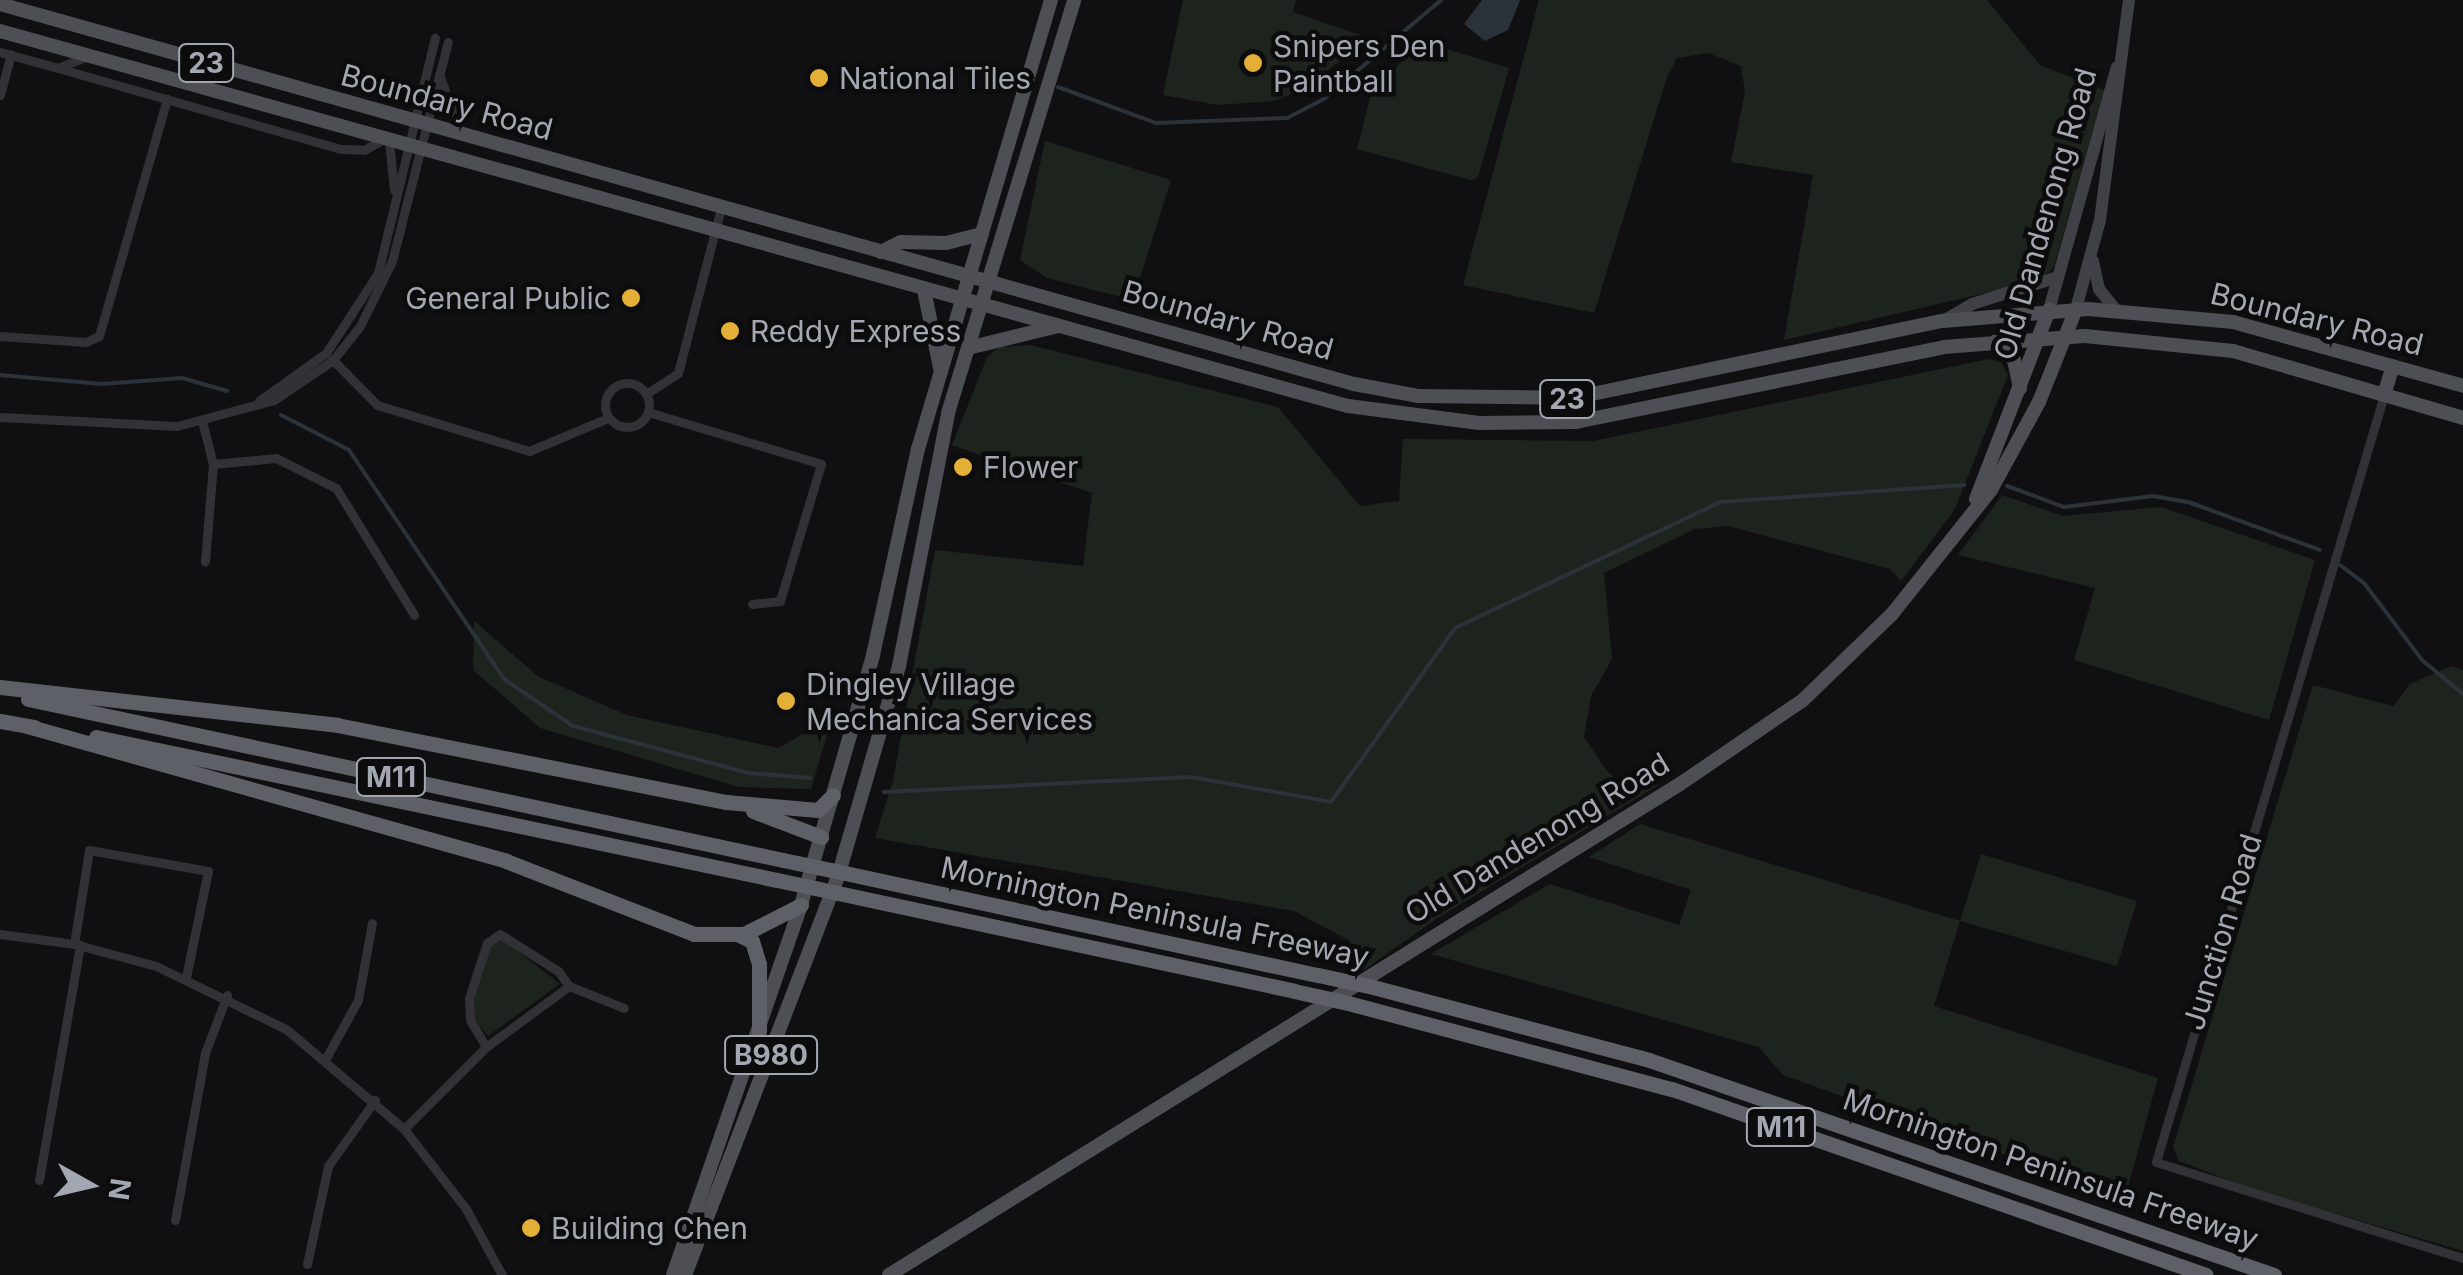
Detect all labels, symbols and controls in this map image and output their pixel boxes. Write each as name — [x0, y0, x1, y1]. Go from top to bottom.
place label: Snipers Den Paintball — [1273, 28, 1446, 98]
road number: 23 — [176, 40, 236, 86]
marker: Snipers Den Paintball — [1242, 52, 1264, 74]
street label: Boundary Road — [337, 56, 557, 148]
place label: National Tiles — [839, 60, 1031, 96]
street label: Old Dandenong Road — [1986, 64, 2104, 364]
marker: National Tiles — [808, 67, 830, 89]
street label: Boundary Road — [1118, 273, 1338, 367]
street label: Boundary Road — [2207, 275, 2427, 363]
place label: General Public — [405, 280, 611, 316]
marker: General Public — [620, 287, 642, 309]
place label: Reddy Express — [750, 313, 961, 349]
marker: Reddy Express — [719, 320, 741, 342]
road number: 23 — [1537, 376, 1597, 422]
place label: Flower — [983, 449, 1078, 485]
marker: Flower — [952, 456, 974, 478]
place label: Dingley Village Mechanica Services — [806, 666, 1093, 736]
marker: Dingley Village Mechanica Services — [775, 690, 797, 712]
street label: Old Dandenong Road — [1398, 745, 1676, 931]
road number: M11 — [354, 754, 428, 800]
street label: Junction Road — [2175, 830, 2269, 1034]
street label: Mornington Peninsula Freeway — [938, 849, 1372, 975]
road number: B980 — [724, 1032, 818, 1078]
street label: Mornington Peninsula Freeway — [1839, 1081, 2263, 1257]
road number: M11 — [1744, 1104, 1818, 1150]
north arrow — [40, 1135, 140, 1235]
text: N — [101, 1176, 138, 1202]
place label: Building Chen — [551, 1210, 748, 1246]
marker: Building Chen — [520, 1217, 542, 1239]

